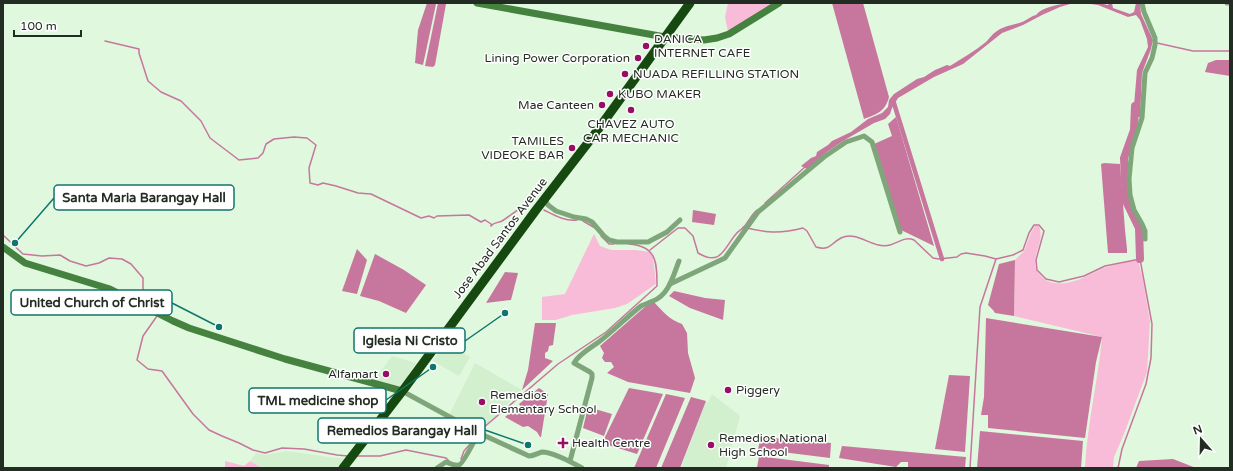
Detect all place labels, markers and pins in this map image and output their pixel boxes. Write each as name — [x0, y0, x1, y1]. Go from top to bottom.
place label: DANICA INTERNET CAFE — [654, 32, 751, 60]
marker: DANICA INTERNET CAFE — [641, 41, 651, 51]
place label: Lining Power Corporation — [484, 51, 630, 65]
marker: Lining Power Corporation — [633, 53, 643, 63]
place label: NUADA REFILLING STATION — [633, 67, 799, 81]
marker: NUADA REFILLING STATION — [620, 69, 630, 79]
place label: KUBO MAKER — [618, 87, 701, 101]
marker: KUBO MAKER — [605, 89, 615, 99]
place label: Mae Canteen — [518, 98, 594, 112]
marker: Mae Canteen — [597, 100, 607, 110]
marker: CHAVEZ AUTO CAR MECHANIC — [626, 105, 636, 115]
place label: CHAVEZ AUTO CAR MECHANIC — [583, 117, 679, 145]
place label: TAMILES VIDEOKE BAR — [481, 134, 564, 162]
marker: TAMILES VIDEOKE BAR — [567, 143, 577, 153]
callout: Santa Maria Barangay Hall — [54, 185, 234, 210]
callout: United Church of Christ — [11, 290, 172, 315]
callout: Iglesia Ni Cristo — [354, 328, 465, 353]
place label: Alfamart — [328, 367, 378, 381]
marker: Alfamart — [381, 369, 391, 379]
place label: Piggery — [736, 383, 780, 397]
marker: Piggery — [723, 385, 733, 395]
callout: TML medicine shop — [249, 388, 386, 413]
place label: Remedios Elementary School — [490, 388, 597, 416]
marker: Remedios Elementary School — [477, 397, 487, 407]
callout: Remedios Barangay Hall — [318, 418, 485, 443]
place label: Remedios National High School — [719, 431, 827, 459]
place label: Health Centre — [572, 436, 651, 450]
marker: Health Centre — [557, 437, 569, 449]
marker: Remedios National High School — [706, 440, 716, 450]

